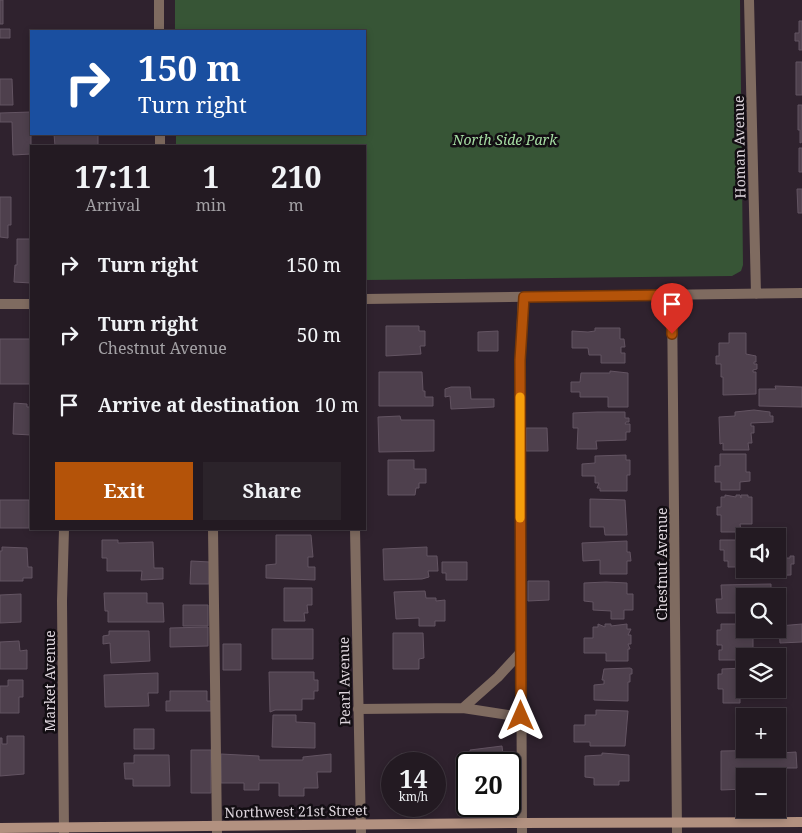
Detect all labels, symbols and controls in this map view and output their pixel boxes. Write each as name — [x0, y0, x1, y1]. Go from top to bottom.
text: 150 m — [138, 44, 241, 91]
icon: right — [55, 50, 120, 115]
text: Turn right — [138, 89, 247, 119]
street label: Homan Avenue — [729, 95, 749, 199]
park label: North Side Park — [452, 130, 558, 149]
text: 17:11 — [74, 156, 151, 197]
text: 1 — [203, 156, 219, 197]
text: 210 — [271, 156, 322, 197]
text: Arrival — [86, 194, 140, 216]
text: min — [196, 194, 226, 216]
text: m — [289, 194, 304, 216]
icon: right — [55, 251, 83, 279]
text: Turn right — [98, 252, 198, 278]
text: 150 m — [286, 252, 341, 278]
pin — [651, 283, 693, 334]
icon: arrive — [658, 290, 686, 318]
text: Turn right — [98, 311, 198, 337]
icon: right — [55, 321, 83, 349]
text: 50 m — [297, 322, 341, 348]
text: Chestnut Avenue — [98, 337, 227, 359]
icon: arrive — [55, 391, 83, 419]
text: Arrive at destination — [98, 392, 300, 418]
text: 10 m — [315, 392, 359, 418]
button: Exit — [55, 462, 193, 520]
button: Share — [203, 462, 341, 520]
street label: Chestnut Avenue — [652, 508, 671, 620]
map controls — [736, 528, 786, 818]
button: sound — [736, 528, 786, 578]
button: search — [736, 588, 786, 638]
street label: Market Avenue — [40, 630, 59, 732]
street label: Pearl Avenue — [334, 637, 354, 725]
button: layers — [736, 648, 786, 698]
position arrow — [494, 689, 546, 741]
button: + — [736, 708, 786, 758]
speed limit sign: 20 — [456, 752, 521, 817]
text: 14 — [399, 761, 428, 795]
button: − — [736, 768, 786, 818]
text: km/h — [399, 788, 428, 805]
street label: Northwest 21st Street — [224, 800, 368, 822]

